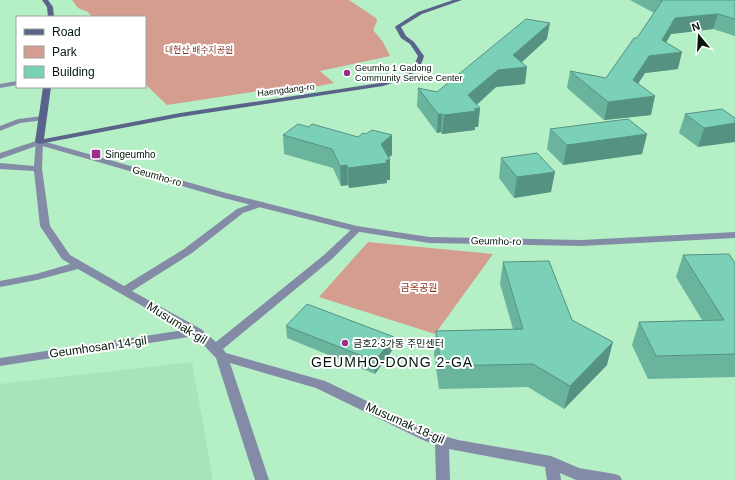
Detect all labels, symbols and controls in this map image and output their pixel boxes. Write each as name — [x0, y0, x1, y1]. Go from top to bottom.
legend — [16, 16, 146, 88]
north arrow — [679, 16, 719, 56]
text: N — [690, 20, 702, 33]
text: Road — [52, 25, 81, 39]
text: Park — [52, 45, 78, 59]
park label: 대현산 배수지공원 — [165, 45, 233, 55]
place label: Geumho 1 Gadong Community Service Center — [355, 63, 463, 83]
text: Building — [52, 65, 95, 79]
marker: Geumho 1 Gadong Community Service Center — [342, 68, 352, 78]
street label: Haengdang-ro — [257, 82, 315, 98]
marker: Singeumho — [90, 148, 102, 160]
place label: Singeumho — [105, 149, 156, 160]
street label: Geumho-ro — [131, 164, 183, 188]
street label: Geumho-ro — [471, 235, 522, 247]
park label: 금옥공원 — [401, 282, 437, 293]
street label: Musumak-gil — [144, 299, 210, 347]
street label: Geumhosan 14-gil — [48, 333, 148, 361]
marker: 금호2·3가동 주민센터 — [340, 338, 350, 348]
place label: 금호2·3가동 주민센터 — [353, 338, 444, 349]
district label: GEUMHO-DONG 2-GA — [311, 354, 473, 370]
street label: Musumak 18-gil — [363, 399, 447, 447]

